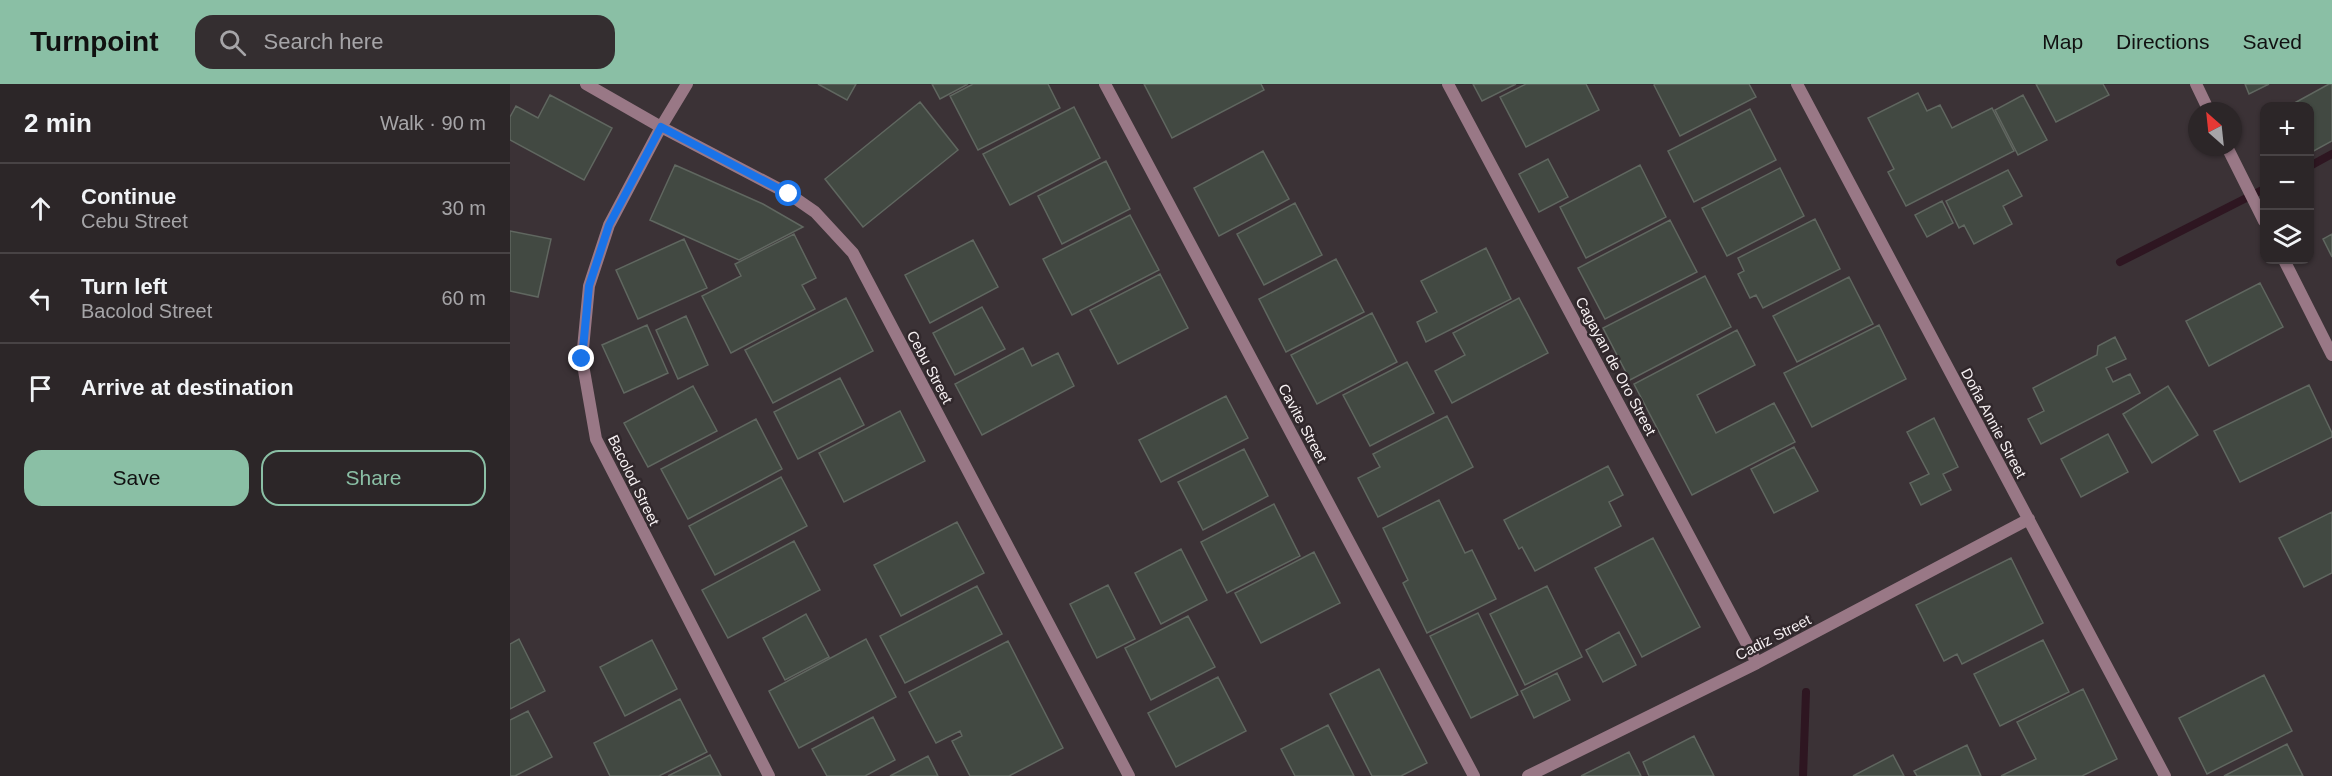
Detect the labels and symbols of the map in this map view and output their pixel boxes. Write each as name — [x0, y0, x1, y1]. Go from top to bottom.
north arrow — [2188, 102, 2242, 156]
route start — [775, 180, 801, 206]
street label: Cagayan de Oro Street — [1572, 294, 1660, 439]
street label: Cebu Street — [904, 328, 957, 407]
route end — [568, 345, 594, 371]
street label: Doña Annie Street — [1958, 365, 2030, 481]
street label: Cavite Street — [1275, 381, 1331, 466]
street label: Bacolod Street — [605, 432, 664, 529]
street label: Cadiz Street — [1732, 610, 1814, 663]

